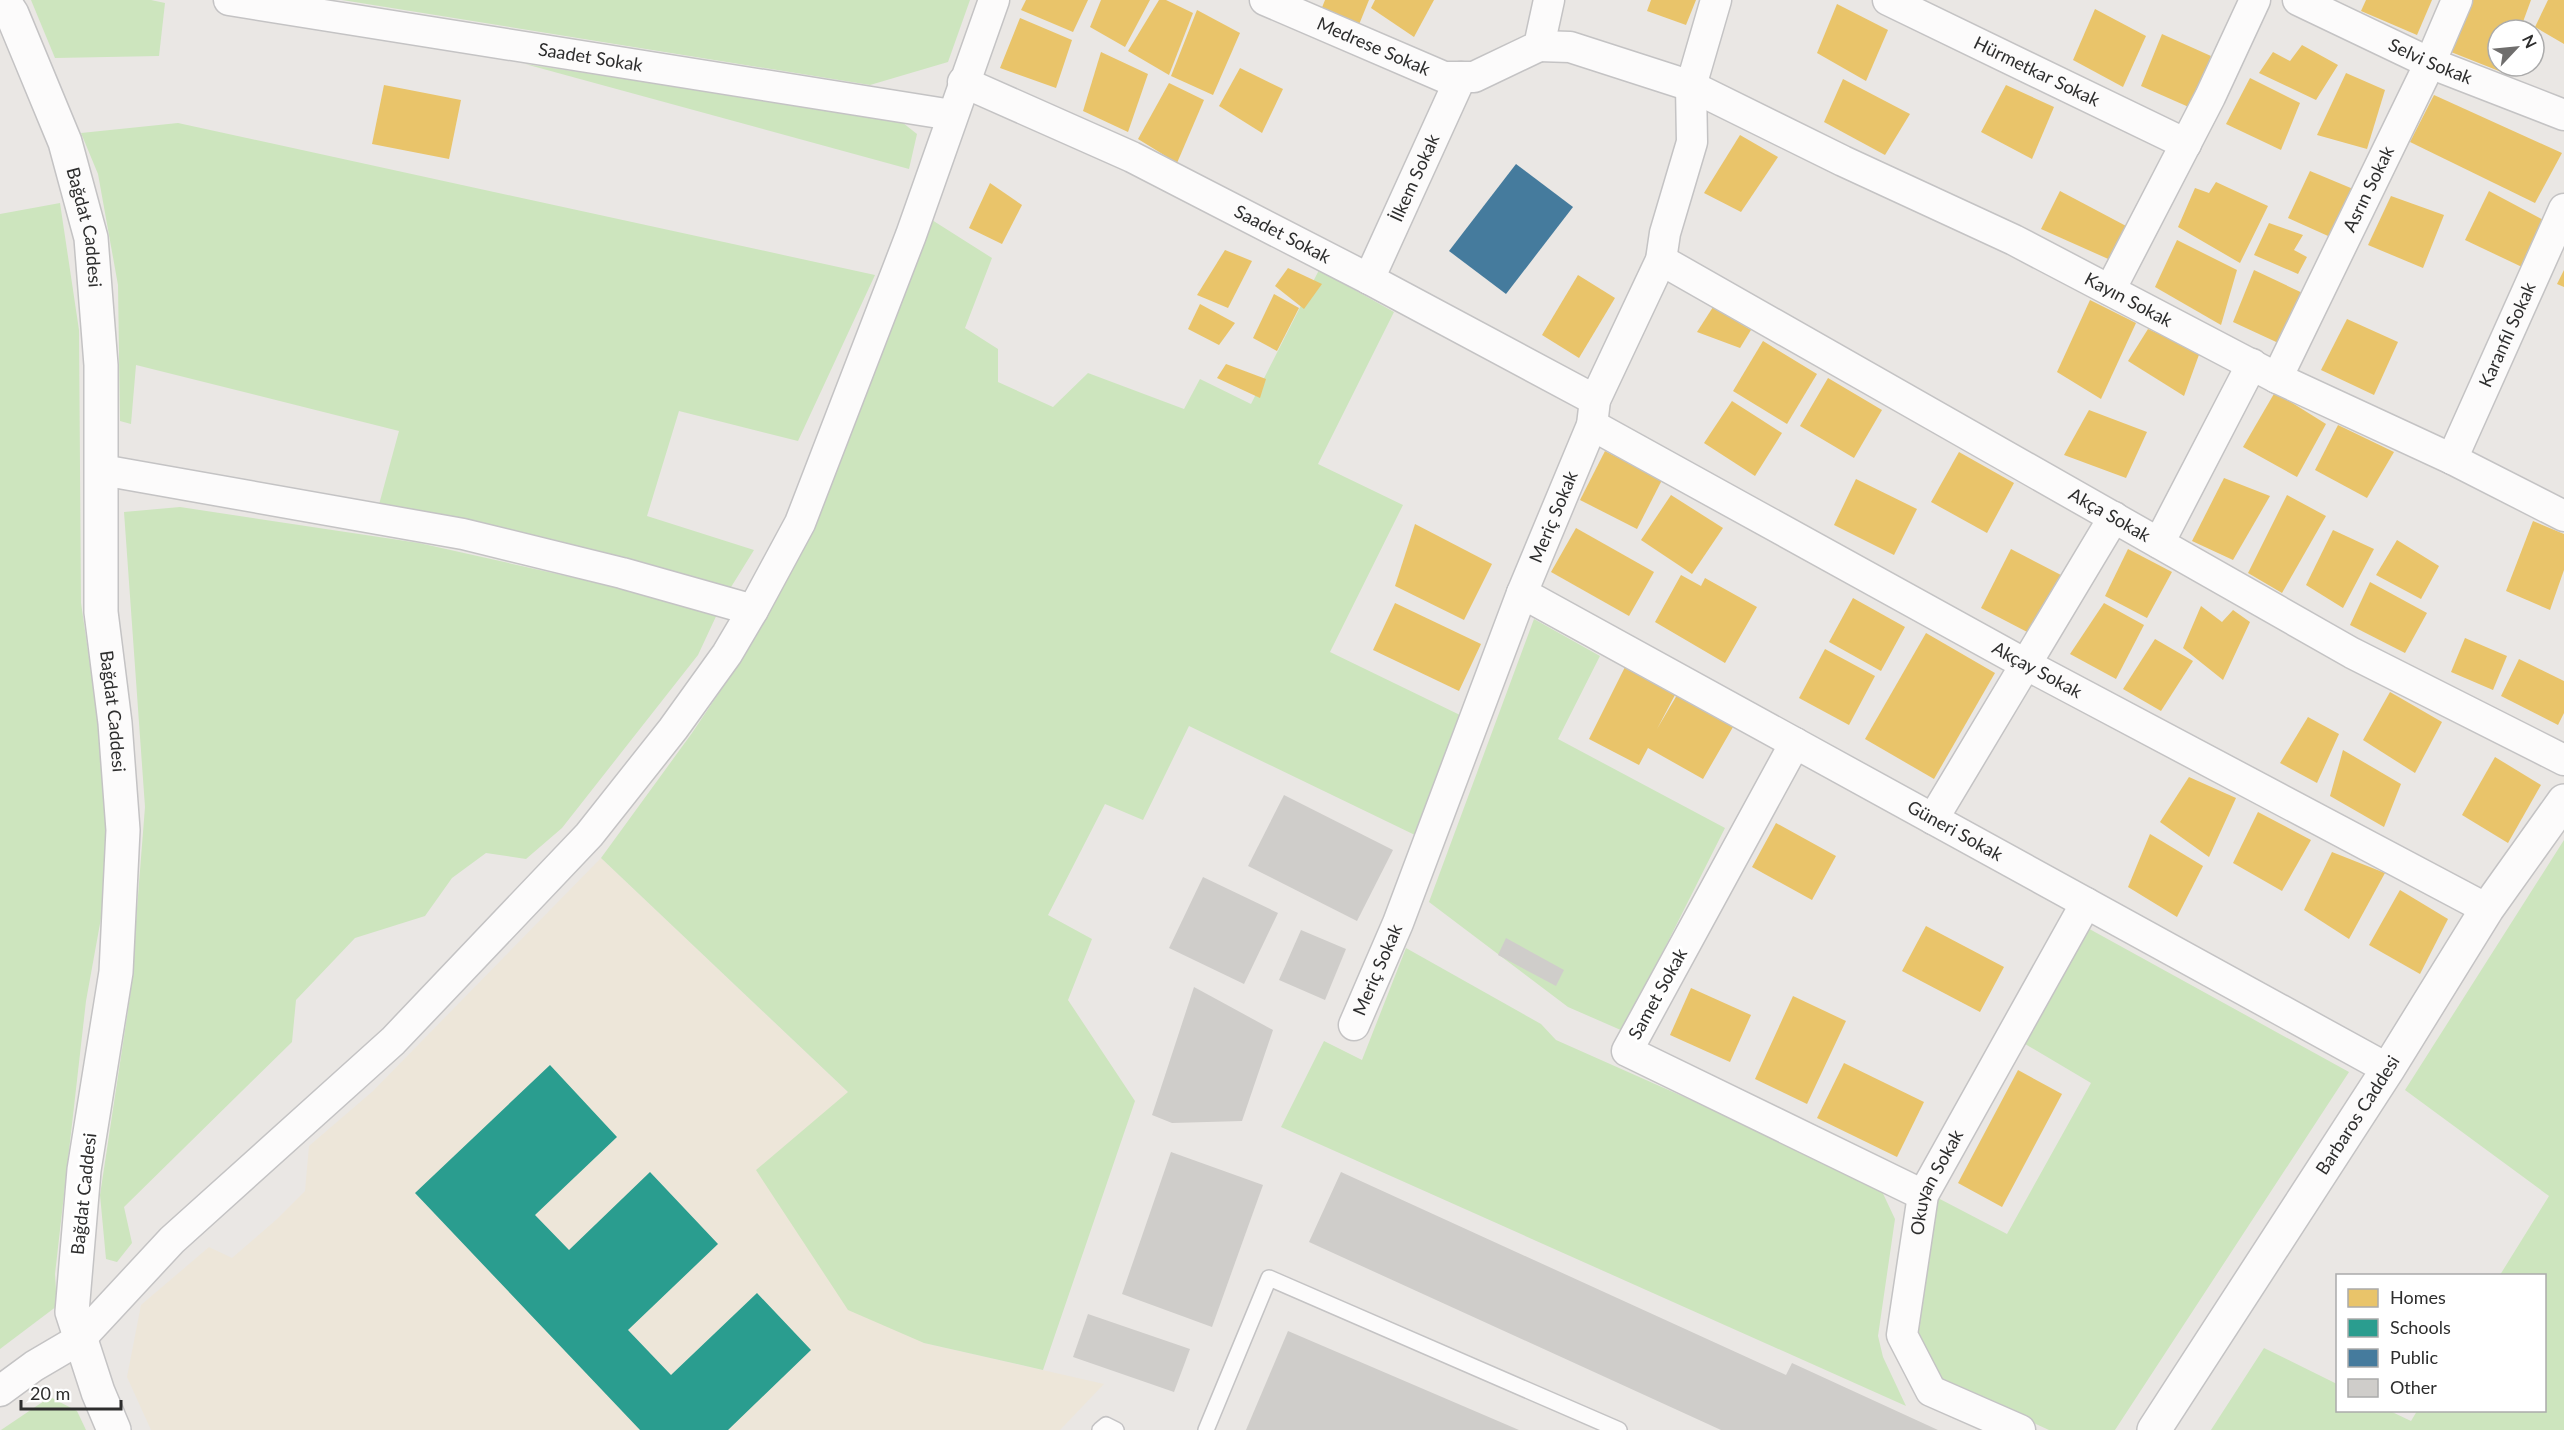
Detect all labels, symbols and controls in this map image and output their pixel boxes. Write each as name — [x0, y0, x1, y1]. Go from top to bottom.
street label: Medrese Sokak — [1314, 12, 1434, 80]
north arrow — [2486, 18, 2546, 78]
street label: Hürmetkar Sokak — [1971, 31, 2104, 111]
text: N — [2519, 32, 2541, 51]
street label: Selvi Sokak — [2385, 33, 2476, 89]
street label: Saadet Sokak — [537, 37, 645, 76]
street label: İlkem Sokak — [1385, 129, 1444, 225]
street label: Asrın Sokak — [2338, 141, 2398, 235]
street label: Bağdat Caddesi — [62, 165, 107, 288]
street label: Saadet Sokak — [1231, 200, 1335, 268]
street label: Kayın Sokak — [2081, 267, 2177, 332]
street label: Karanfil Sokak — [2474, 278, 2540, 390]
street label: Meriç Sokak — [1524, 467, 1582, 566]
street label: Akça Sokak — [2065, 482, 2155, 546]
street label: Akçay Sokak — [1989, 636, 2087, 703]
street label: Bağdat Caddesi — [96, 649, 131, 773]
street label: Güneri Sokak — [1904, 795, 2008, 865]
street label: Meriç Sokak — [1347, 920, 1407, 1019]
street label: Samet Sokak — [1623, 943, 1692, 1043]
street label: Barbaros Caddesi — [2310, 1051, 2404, 1179]
street label: Okuyan Sokak — [1905, 1125, 1968, 1237]
street label: Bağdat Caddesi — [66, 1132, 100, 1256]
legend — [2336, 1274, 2546, 1412]
text: Homes — [2390, 1286, 2446, 1308]
text: Schools — [2390, 1316, 2451, 1338]
text: Public — [2390, 1346, 2438, 1368]
scale bar — [21, 1373, 122, 1411]
text: Other — [2390, 1376, 2437, 1398]
text: 20 m — [30, 1382, 70, 1404]

